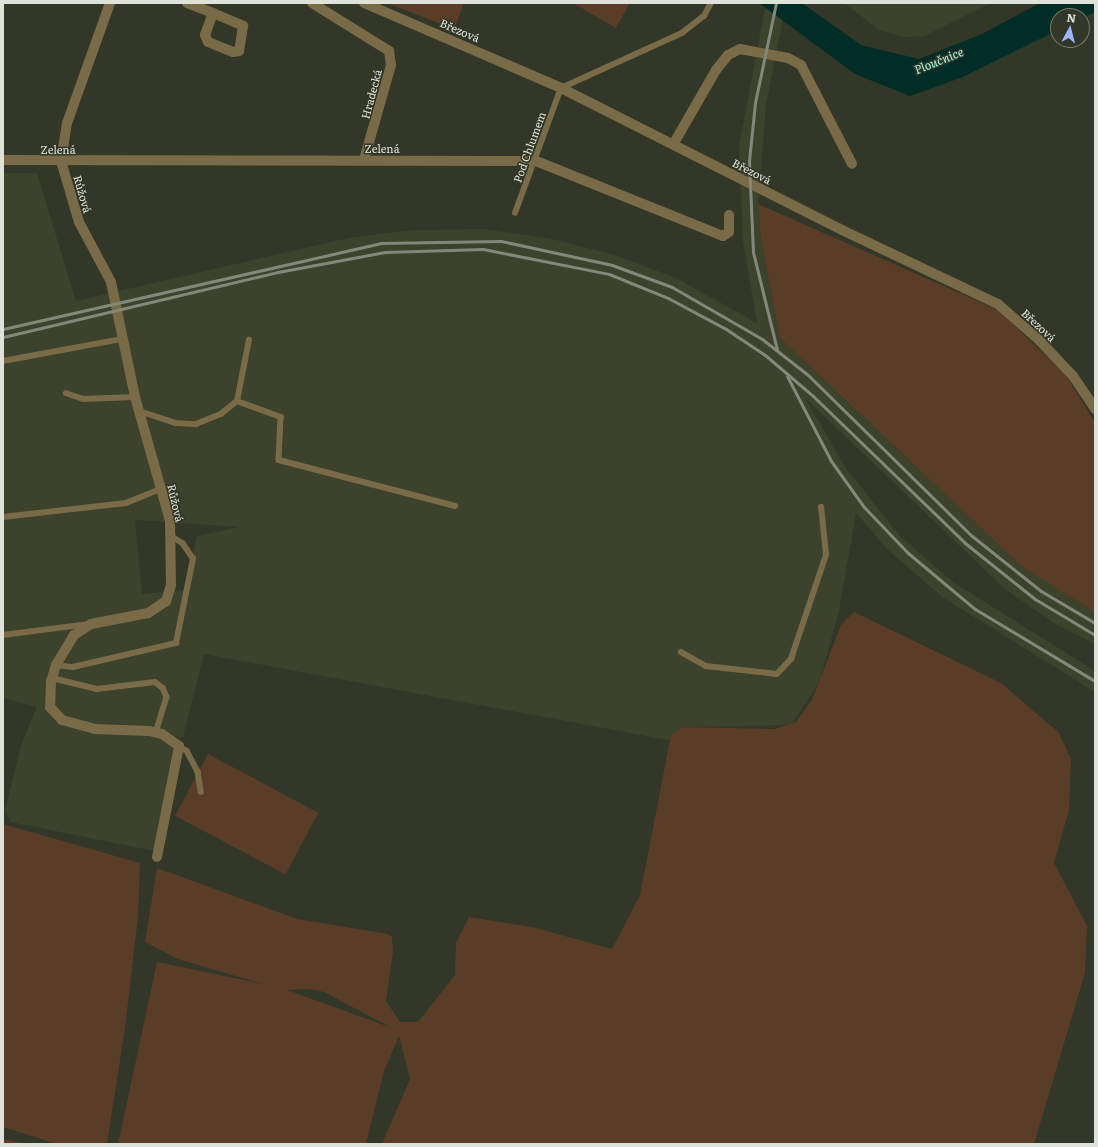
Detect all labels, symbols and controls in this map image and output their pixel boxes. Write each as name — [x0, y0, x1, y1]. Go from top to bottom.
north arrow — [1050, 8, 1090, 48]
text: N — [1066, 9, 1077, 26]
street label: Březová — [438, 16, 482, 44]
water label: Ploučnice — [912, 45, 966, 77]
street label: Hradecká — [358, 68, 384, 120]
street label: Pod Chlumem — [510, 110, 548, 184]
street label: Zelená — [364, 141, 400, 155]
street label: Zelená — [40, 142, 76, 156]
street label: Březová — [730, 156, 774, 186]
street label: Růžová — [71, 174, 95, 214]
street label: Březová — [1019, 306, 1059, 344]
street label: Růžová — [165, 483, 187, 523]

